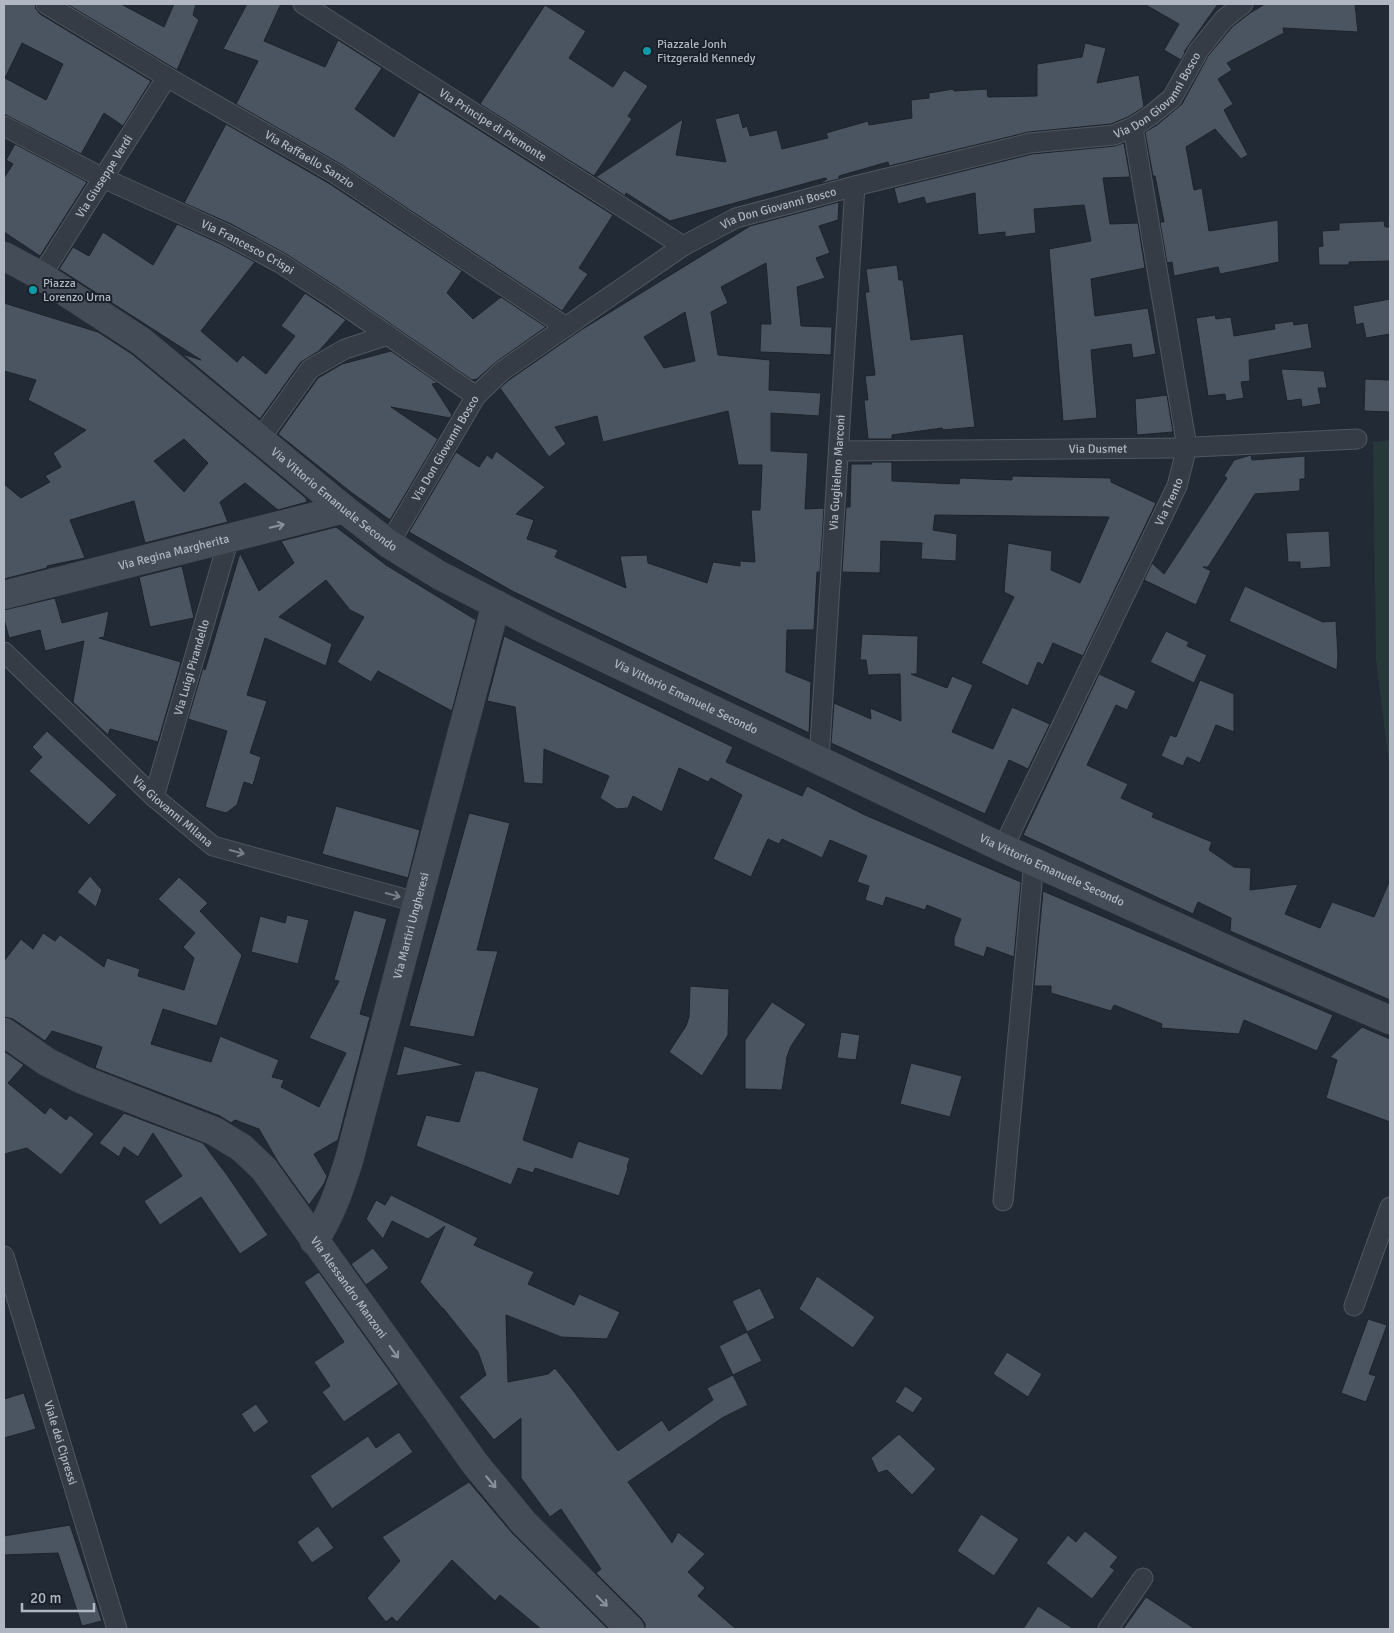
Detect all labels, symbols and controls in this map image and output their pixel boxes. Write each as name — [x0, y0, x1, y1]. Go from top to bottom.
place label: Piazzale Jonh Fitzgerald Kennedy — [657, 37, 756, 66]
marker: Piazzale Jonh Fitzgerald Kennedy — [641, 45, 653, 57]
street label: Via Don Giovanni Bosco — [1112, 50, 1204, 142]
street label: Via Principe di Piemonte — [436, 85, 549, 165]
street label: Via Raffaello Sanzio — [262, 128, 357, 192]
street label: Via Giuseppe Verdi — [73, 132, 136, 221]
street label: Via Don Giovanni Bosco — [718, 184, 838, 233]
street label: Via Francesco Crispi — [198, 217, 297, 278]
place label: Piazza Lorenzo Urna — [43, 276, 111, 305]
marker: Piazza Lorenzo Urna — [27, 284, 39, 296]
street label: Via Don Giovanni Bosco — [409, 393, 483, 504]
street label: Via Guglielmo Marconi — [826, 414, 849, 531]
street label: Via Dusmet — [1069, 441, 1127, 457]
street label: Via Vittorio Emanuele Secondo — [268, 445, 399, 555]
street label: Via Trento — [1152, 476, 1187, 529]
one-way arrow — [268, 521, 284, 530]
street label: Via Regina Margherita — [117, 531, 231, 574]
street label: Via Luigi Pirandello — [171, 618, 213, 717]
street label: Via Vittorio Emanuele Secondo — [611, 656, 760, 738]
street label: Via Giovanni Milana — [129, 773, 216, 851]
street label: Via Vittorio Emanuele Secondo — [977, 831, 1127, 910]
one-way arrow — [228, 848, 244, 858]
street label: Via Martiri Ungheresi — [390, 871, 433, 981]
one-way arrow — [385, 891, 401, 901]
street label: Via Alessandro Manzoni — [307, 1234, 390, 1342]
one-way arrow — [389, 1344, 399, 1358]
street label: Viale dei Cipressi — [40, 1399, 80, 1487]
one-way arrow — [485, 1476, 496, 1489]
scale bar — [22, 1580, 95, 1612]
text: 20 m — [30, 1589, 61, 1607]
one-way arrow — [596, 1594, 608, 1607]

